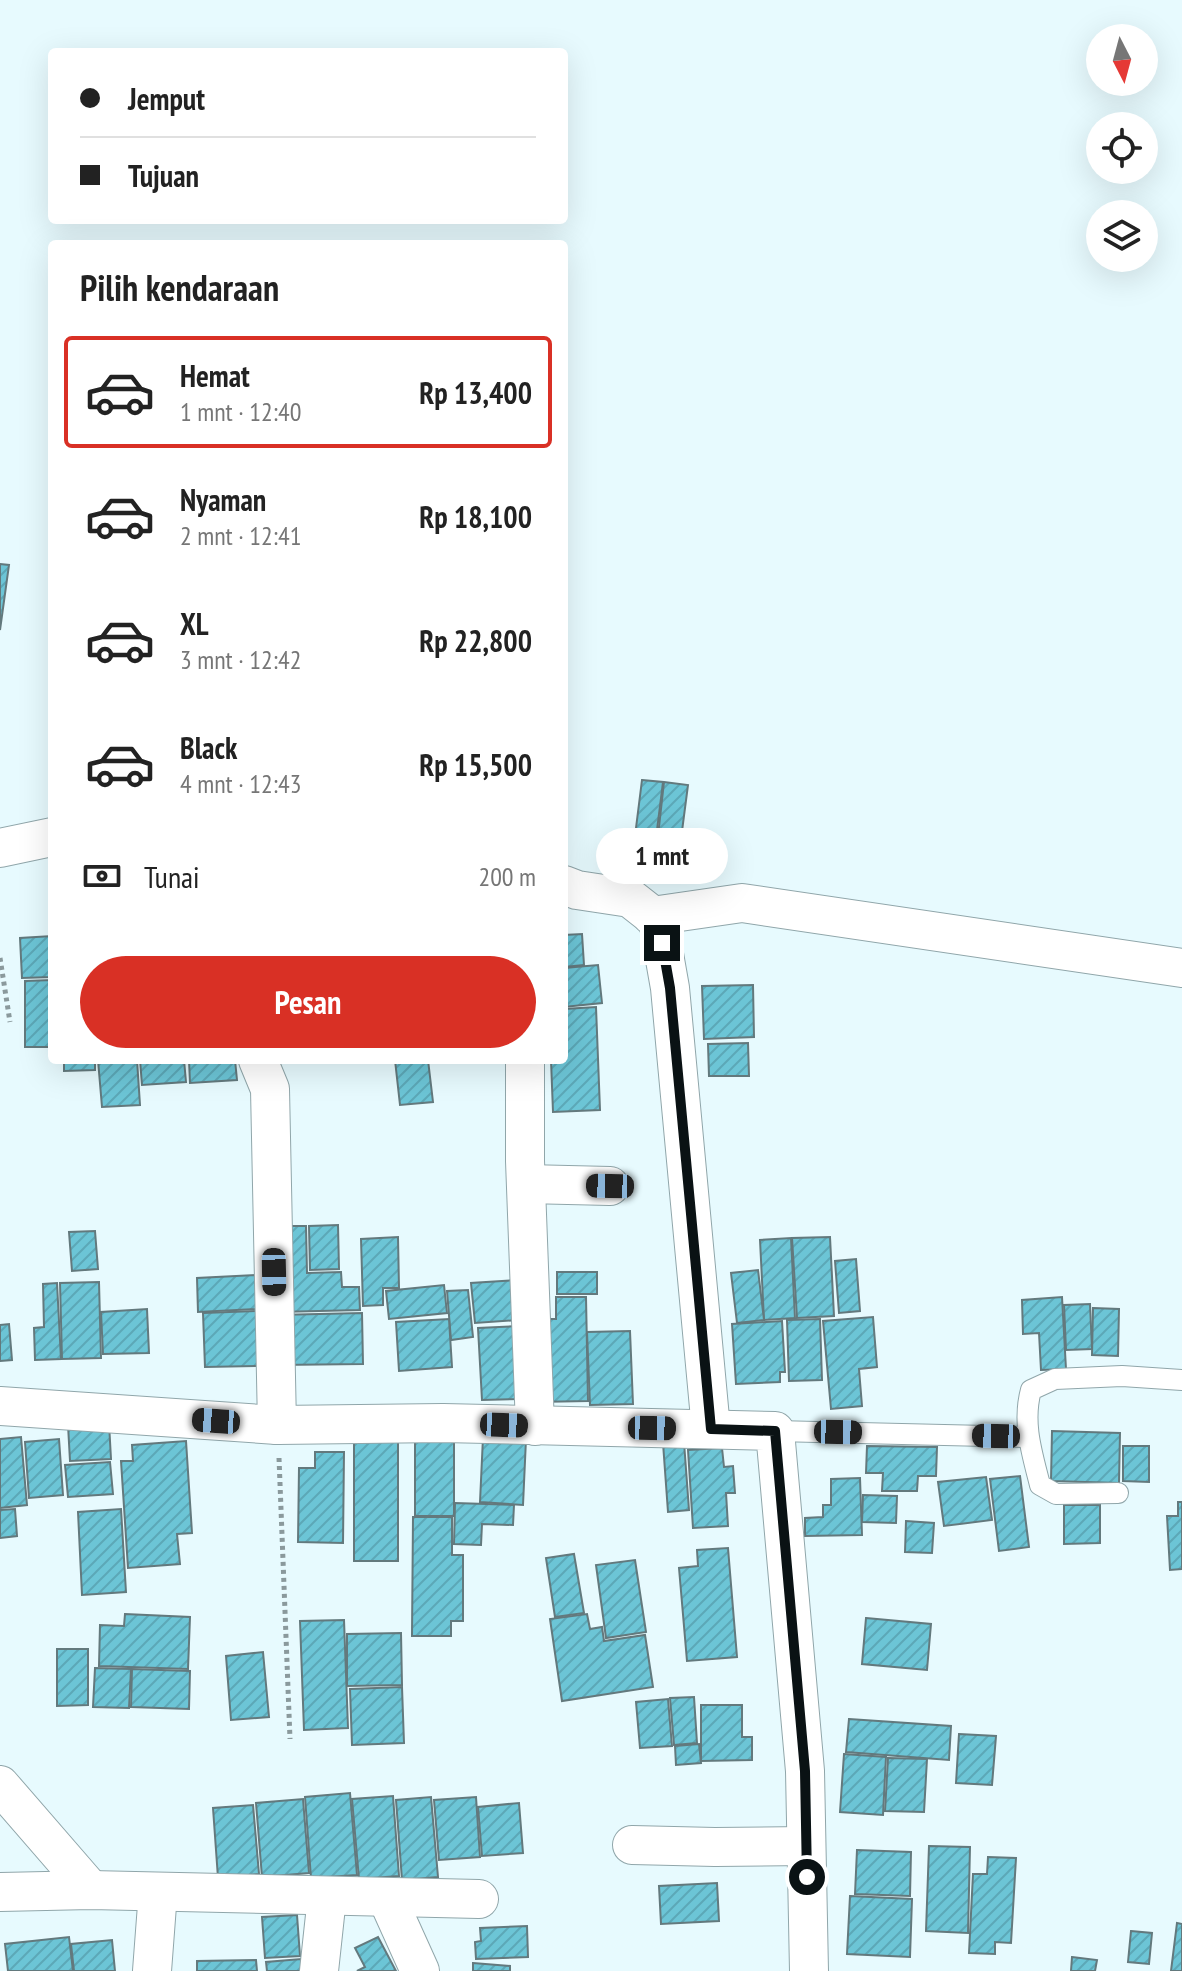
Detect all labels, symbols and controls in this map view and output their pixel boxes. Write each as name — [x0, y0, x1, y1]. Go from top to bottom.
north arrow — [1086, 24, 1158, 96]
map controls — [1086, 24, 1158, 272]
text: Jemput — [128, 79, 205, 118]
button: locate — [1086, 112, 1158, 184]
text: Tujuan — [128, 156, 199, 195]
button: layers — [1086, 200, 1158, 272]
text: Pilih kendaraan — [80, 264, 279, 311]
icon: car — [84, 356, 156, 428]
text: Hemat — [180, 356, 250, 395]
text: Rp 13,400 — [419, 373, 532, 412]
text: 1 mnt · 12:40 — [180, 395, 301, 428]
icon: car — [84, 480, 156, 552]
text: Nyaman — [180, 480, 266, 519]
text: Rp 18,100 — [419, 497, 532, 536]
text: 2 mnt · 12:41 — [180, 519, 301, 552]
icon: car — [84, 604, 156, 676]
text: XL — [180, 604, 209, 643]
text: Rp 22,800 — [419, 621, 532, 660]
text: 3 mnt · 12:42 — [180, 643, 301, 676]
icon: car — [84, 728, 156, 800]
text: Black — [180, 728, 237, 767]
text: Rp 15,500 — [419, 745, 532, 784]
text: 4 mnt · 12:43 — [180, 767, 301, 800]
callout: 1 mnt — [596, 827, 728, 883]
text: 1 mnt — [635, 839, 689, 872]
icon: cash — [80, 854, 124, 898]
text: Tunai — [144, 857, 200, 896]
text: 200 m — [478, 860, 536, 893]
route end — [644, 925, 680, 961]
button: Pesan — [80, 956, 536, 1048]
car — [586, 1174, 634, 1198]
car — [262, 1248, 286, 1296]
car — [191, 1407, 241, 1435]
car — [480, 1412, 528, 1438]
car — [628, 1416, 676, 1440]
car — [814, 1420, 862, 1444]
car — [972, 1424, 1020, 1448]
route start — [789, 1859, 825, 1895]

